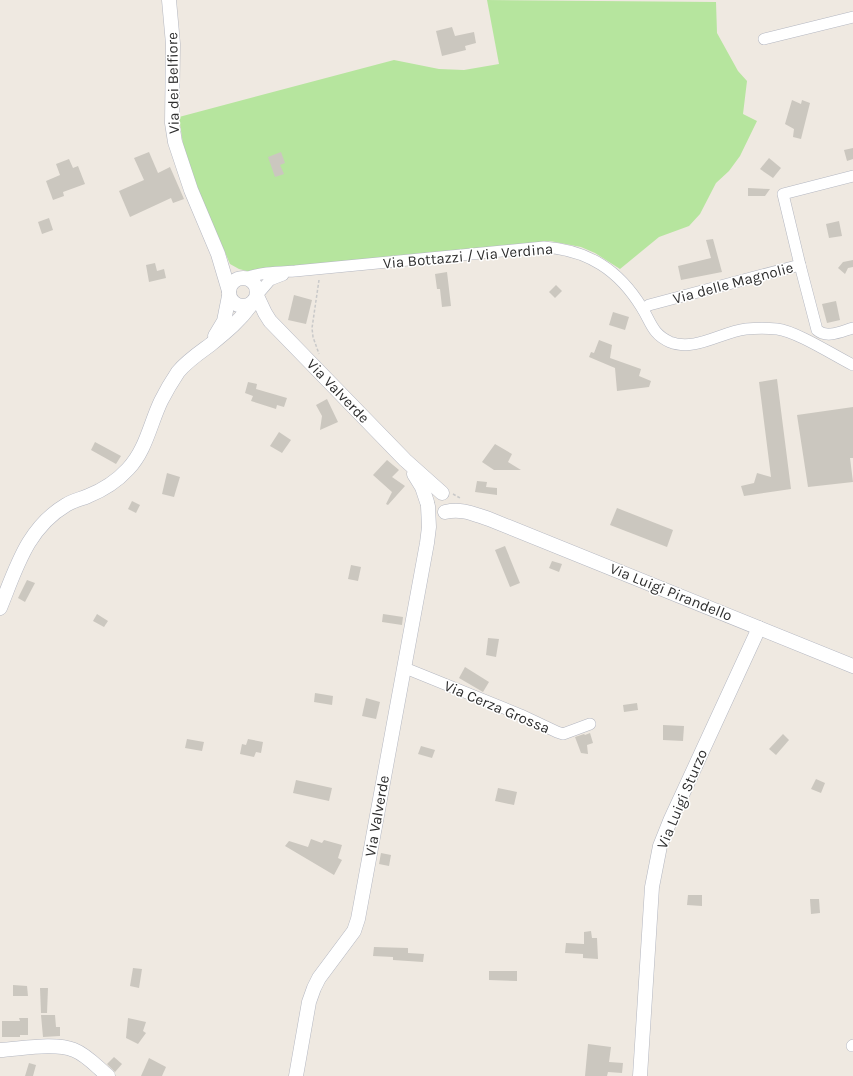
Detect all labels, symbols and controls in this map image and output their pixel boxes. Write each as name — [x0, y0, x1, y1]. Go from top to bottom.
street label: Via dei Belfiore — [163, 32, 183, 134]
street label: Via Bottazzi / Via Verdina — [382, 240, 554, 272]
street label: Via delle Magnolie — [671, 258, 795, 308]
street label: Via Valverde — [303, 355, 373, 427]
street label: Via Luigi Pirandello — [607, 559, 735, 625]
street label: Via Cerza Grossa — [441, 677, 553, 737]
street label: Via Luigi Sturzo — [653, 747, 711, 851]
street label: Via Valverde — [361, 774, 393, 858]

